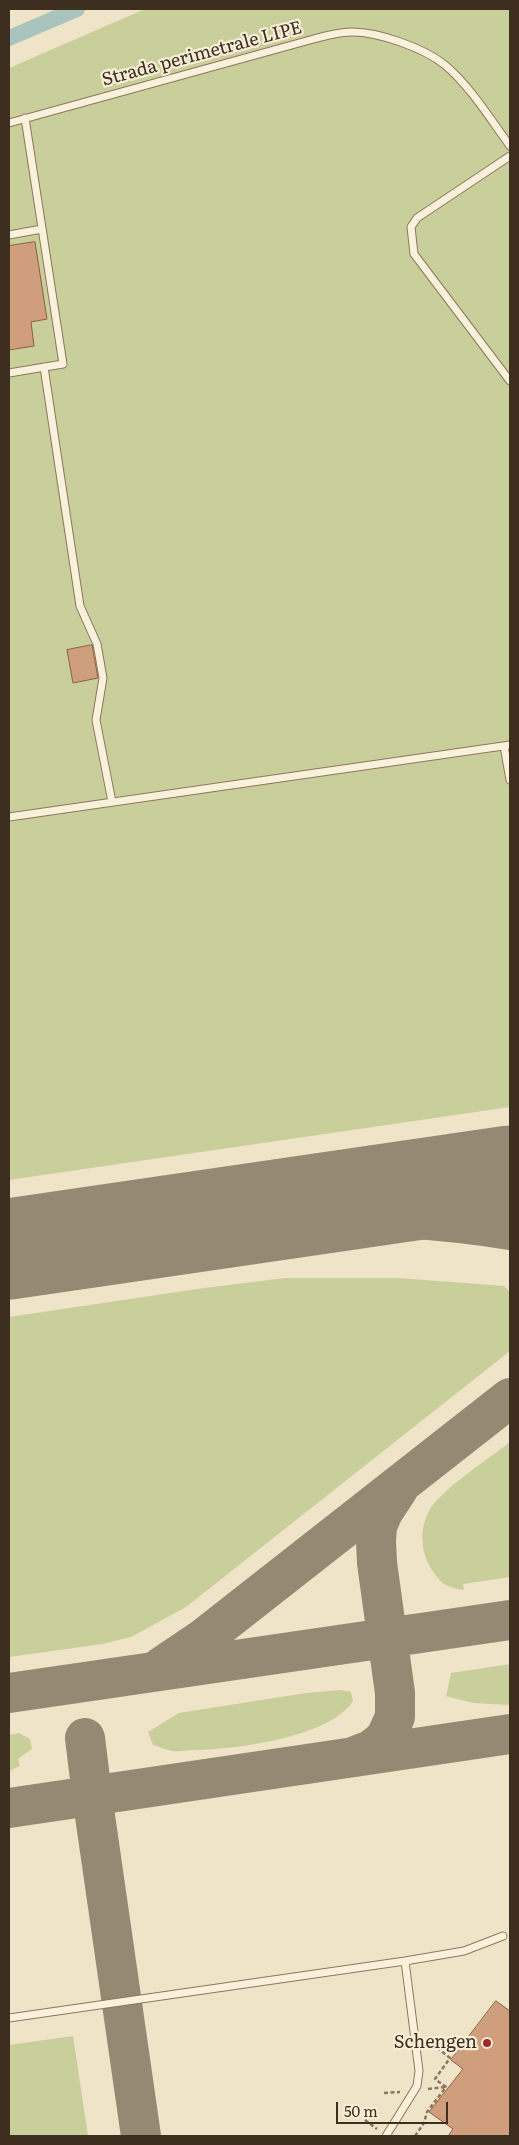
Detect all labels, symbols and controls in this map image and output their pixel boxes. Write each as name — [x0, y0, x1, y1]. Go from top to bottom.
street label: Strada perimetrale LIPE — [100, 17, 304, 91]
place label: Schengen — [394, 2032, 477, 2054]
marker: Schengen — [481, 2037, 493, 2049]
scale bar — [339, 2092, 452, 2124]
text: 50 m — [344, 2099, 378, 2122]

